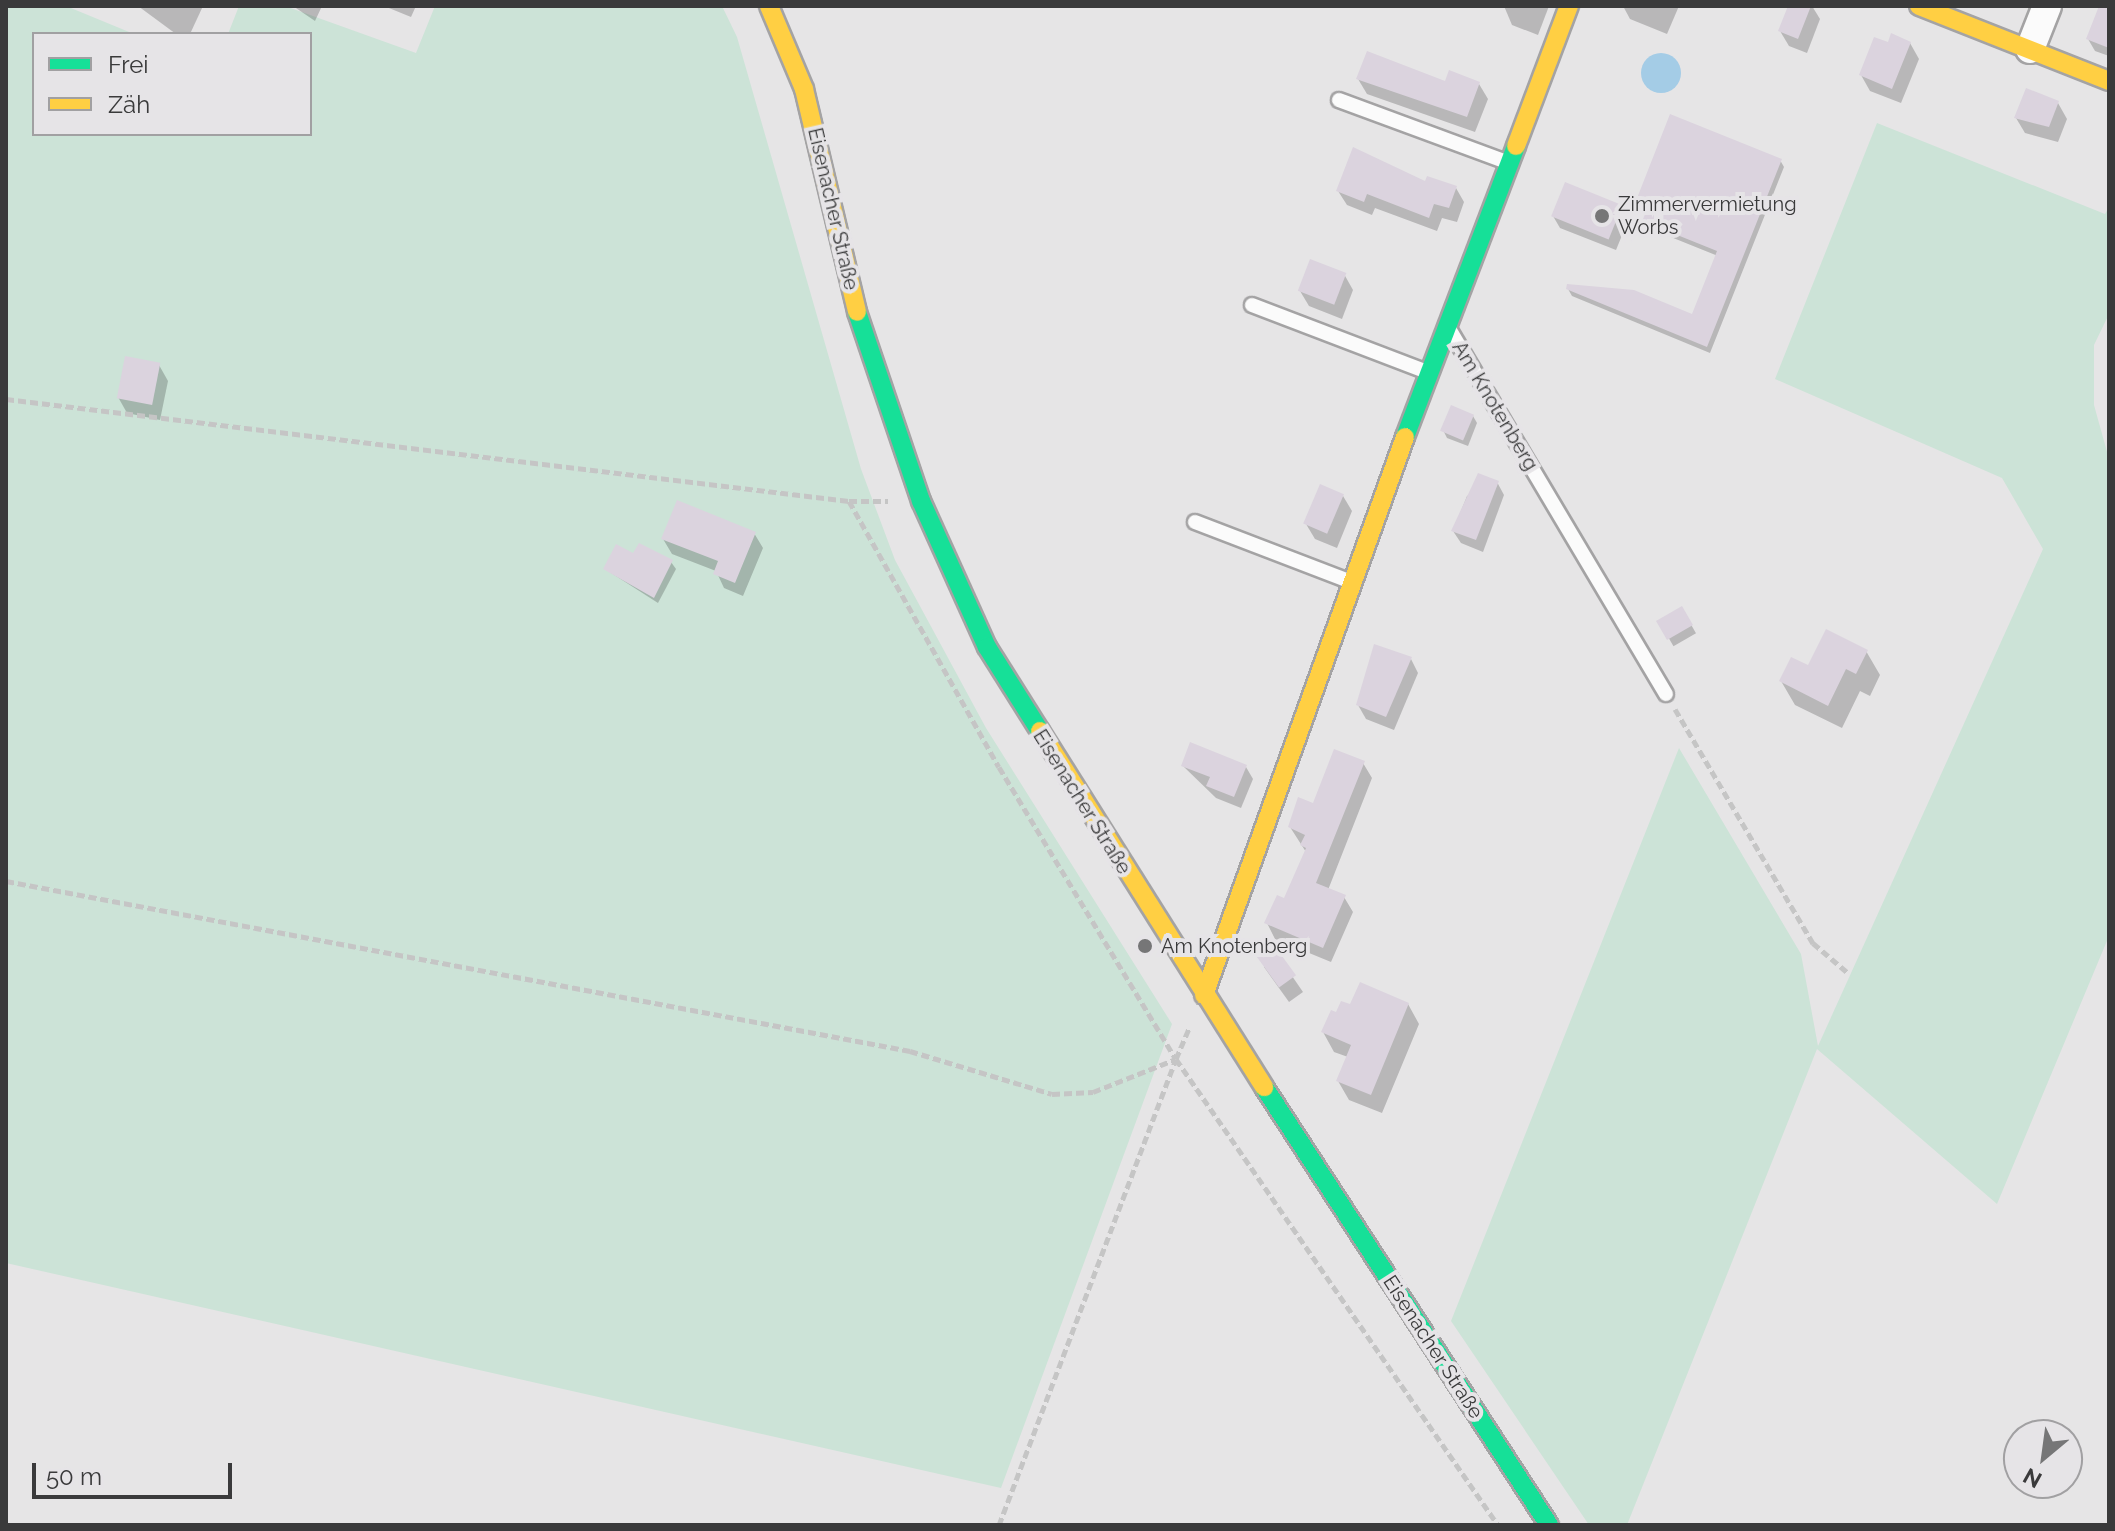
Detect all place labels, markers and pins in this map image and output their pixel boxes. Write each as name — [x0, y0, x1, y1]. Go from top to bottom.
place label: Zimmervermietung Worbs — [1618, 192, 1797, 239]
marker: Zimmervermietung Worbs — [1593, 207, 1611, 225]
place label: Am Knotenberg — [1161, 934, 1307, 958]
marker: Am Knotenberg — [1136, 937, 1154, 955]

